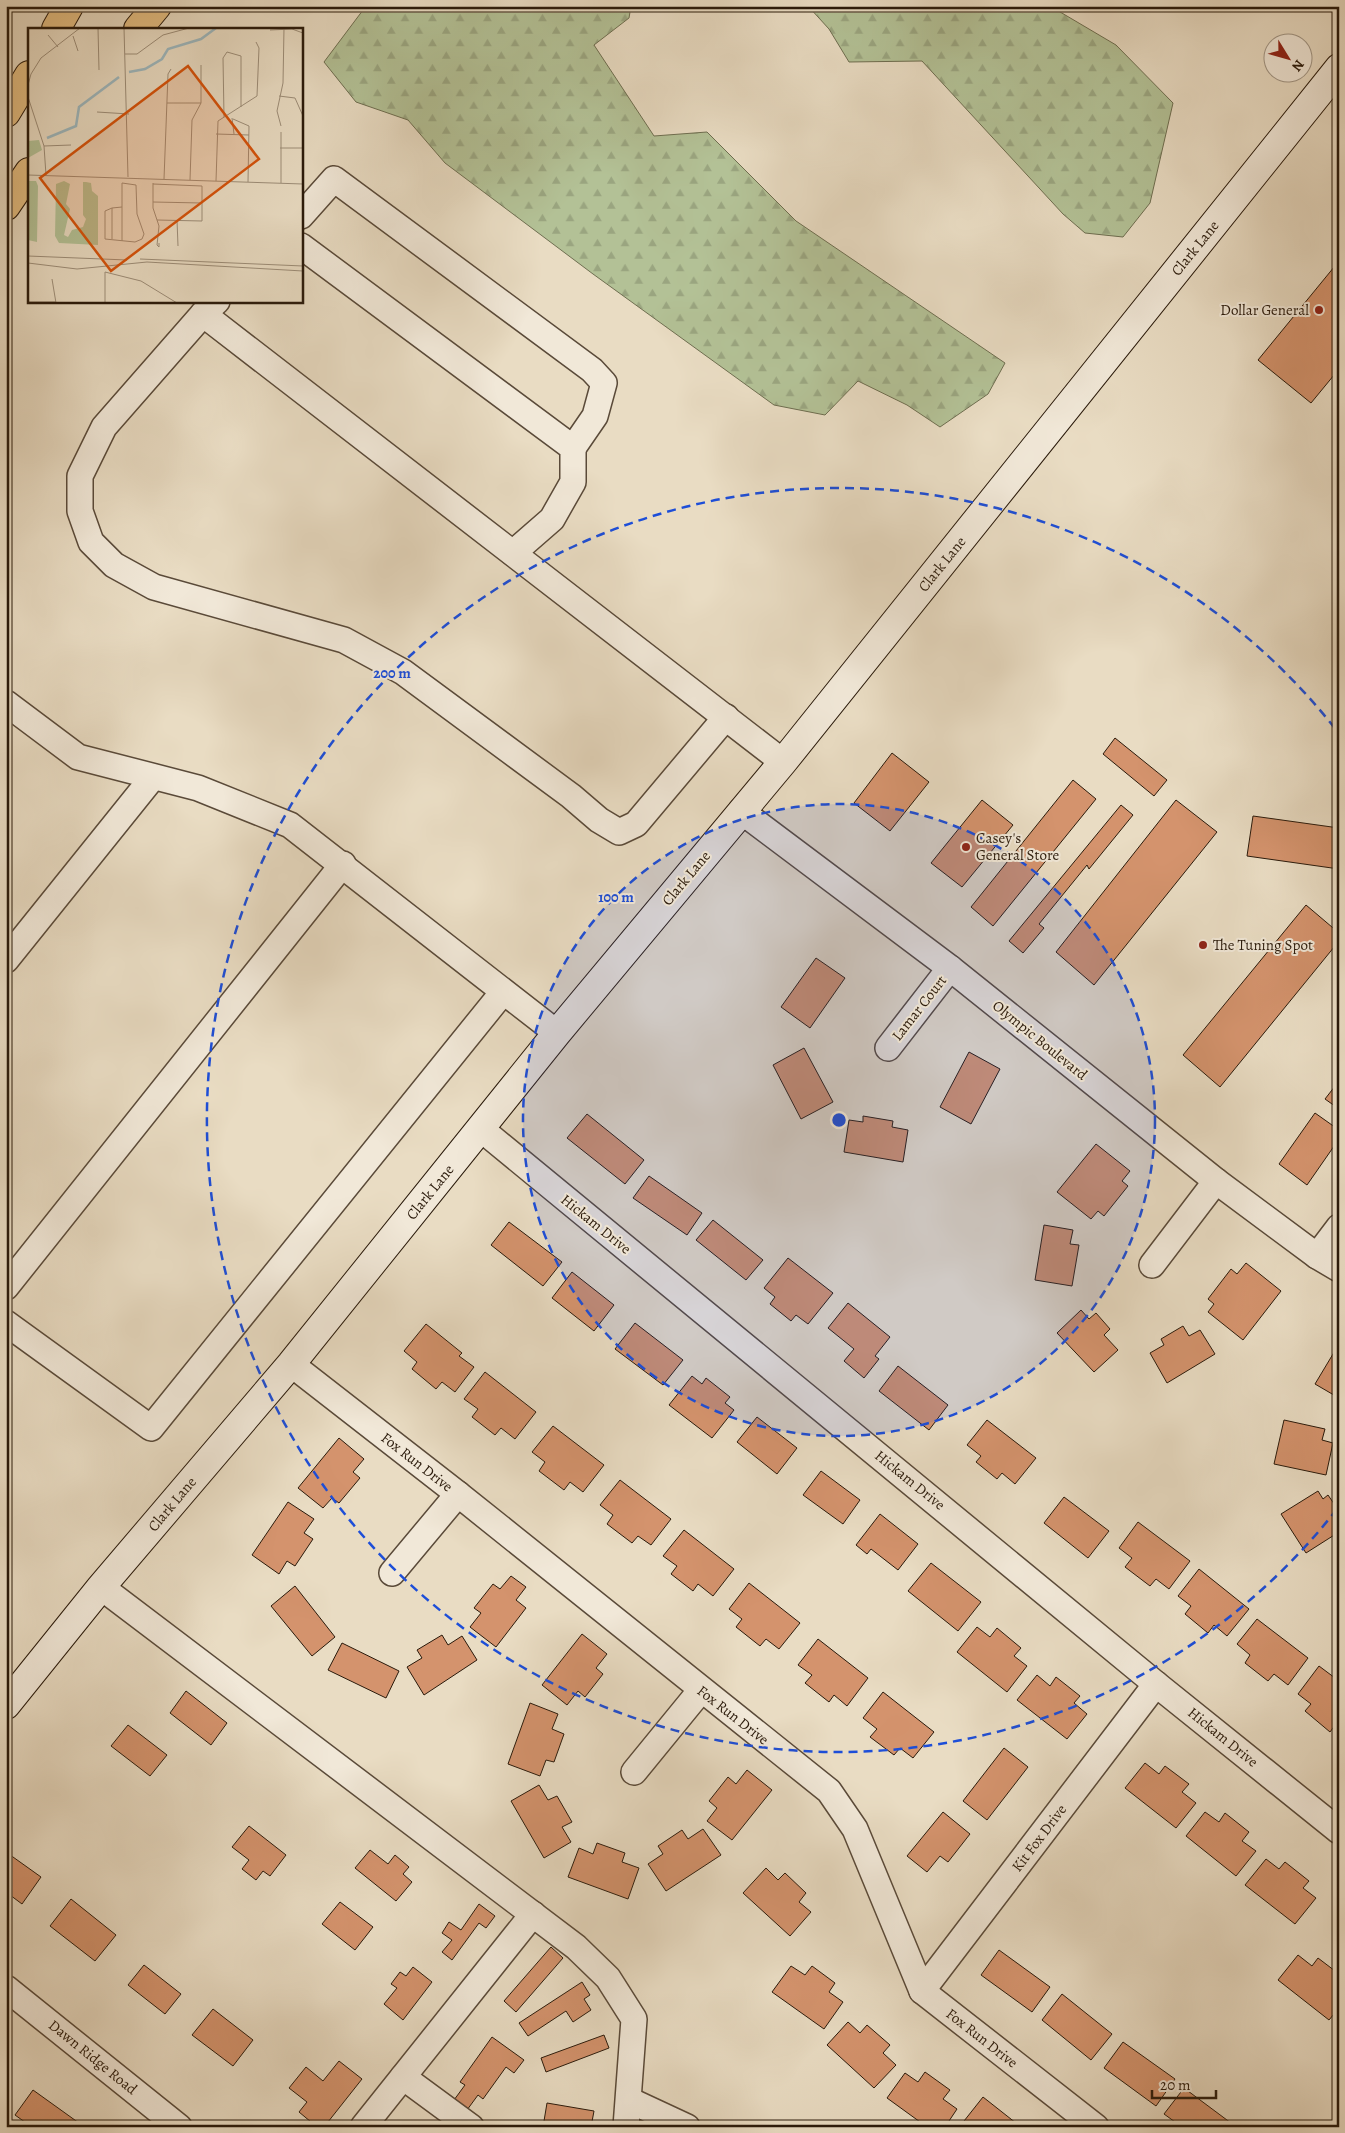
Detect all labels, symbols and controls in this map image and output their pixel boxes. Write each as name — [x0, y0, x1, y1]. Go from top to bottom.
inset map — [28, 28, 302, 302]
north arrow — [1262, 32, 1312, 82]
text: N — [1287, 56, 1309, 75]
street label: Clark Lane — [1167, 216, 1224, 280]
place label: Dollar General — [1220, 300, 1309, 320]
marker: Dollar General — [1313, 304, 1325, 316]
street label: Clark Lane — [914, 532, 971, 596]
text: 200 m — [373, 663, 411, 683]
place label: Casey's General Store — [976, 828, 1060, 865]
marker: Casey's General Store — [960, 841, 972, 853]
street label: Clark Lane — [657, 846, 715, 910]
text: 100 m — [598, 887, 634, 907]
place label: The Tuning Spot — [1213, 935, 1313, 955]
marker: The Tuning Spot — [1197, 939, 1209, 951]
street label: Lamar Court — [887, 971, 951, 1045]
street label: Olympic Boulevard — [988, 996, 1092, 1085]
centre of rings — [830, 1111, 848, 1129]
street label: Clark Lane — [402, 1160, 459, 1224]
street label: Hickam Drive — [557, 1189, 636, 1259]
street label: Fox Run Drive — [377, 1428, 457, 1497]
street label: Hickam Drive — [871, 1445, 950, 1515]
street label: Clark Lane — [143, 1472, 201, 1536]
street label: Fox Run Drive — [693, 1681, 773, 1750]
street label: Hickam Drive — [1184, 1702, 1263, 1772]
street label: Kit Fox Drive — [1007, 1800, 1071, 1876]
street label: Fox Run Drive — [942, 2004, 1022, 2073]
street label: Dawn Ridge Road — [44, 2015, 142, 2100]
scale bar — [1152, 2068, 1216, 2100]
text: 20 m — [1160, 2075, 1191, 2095]

